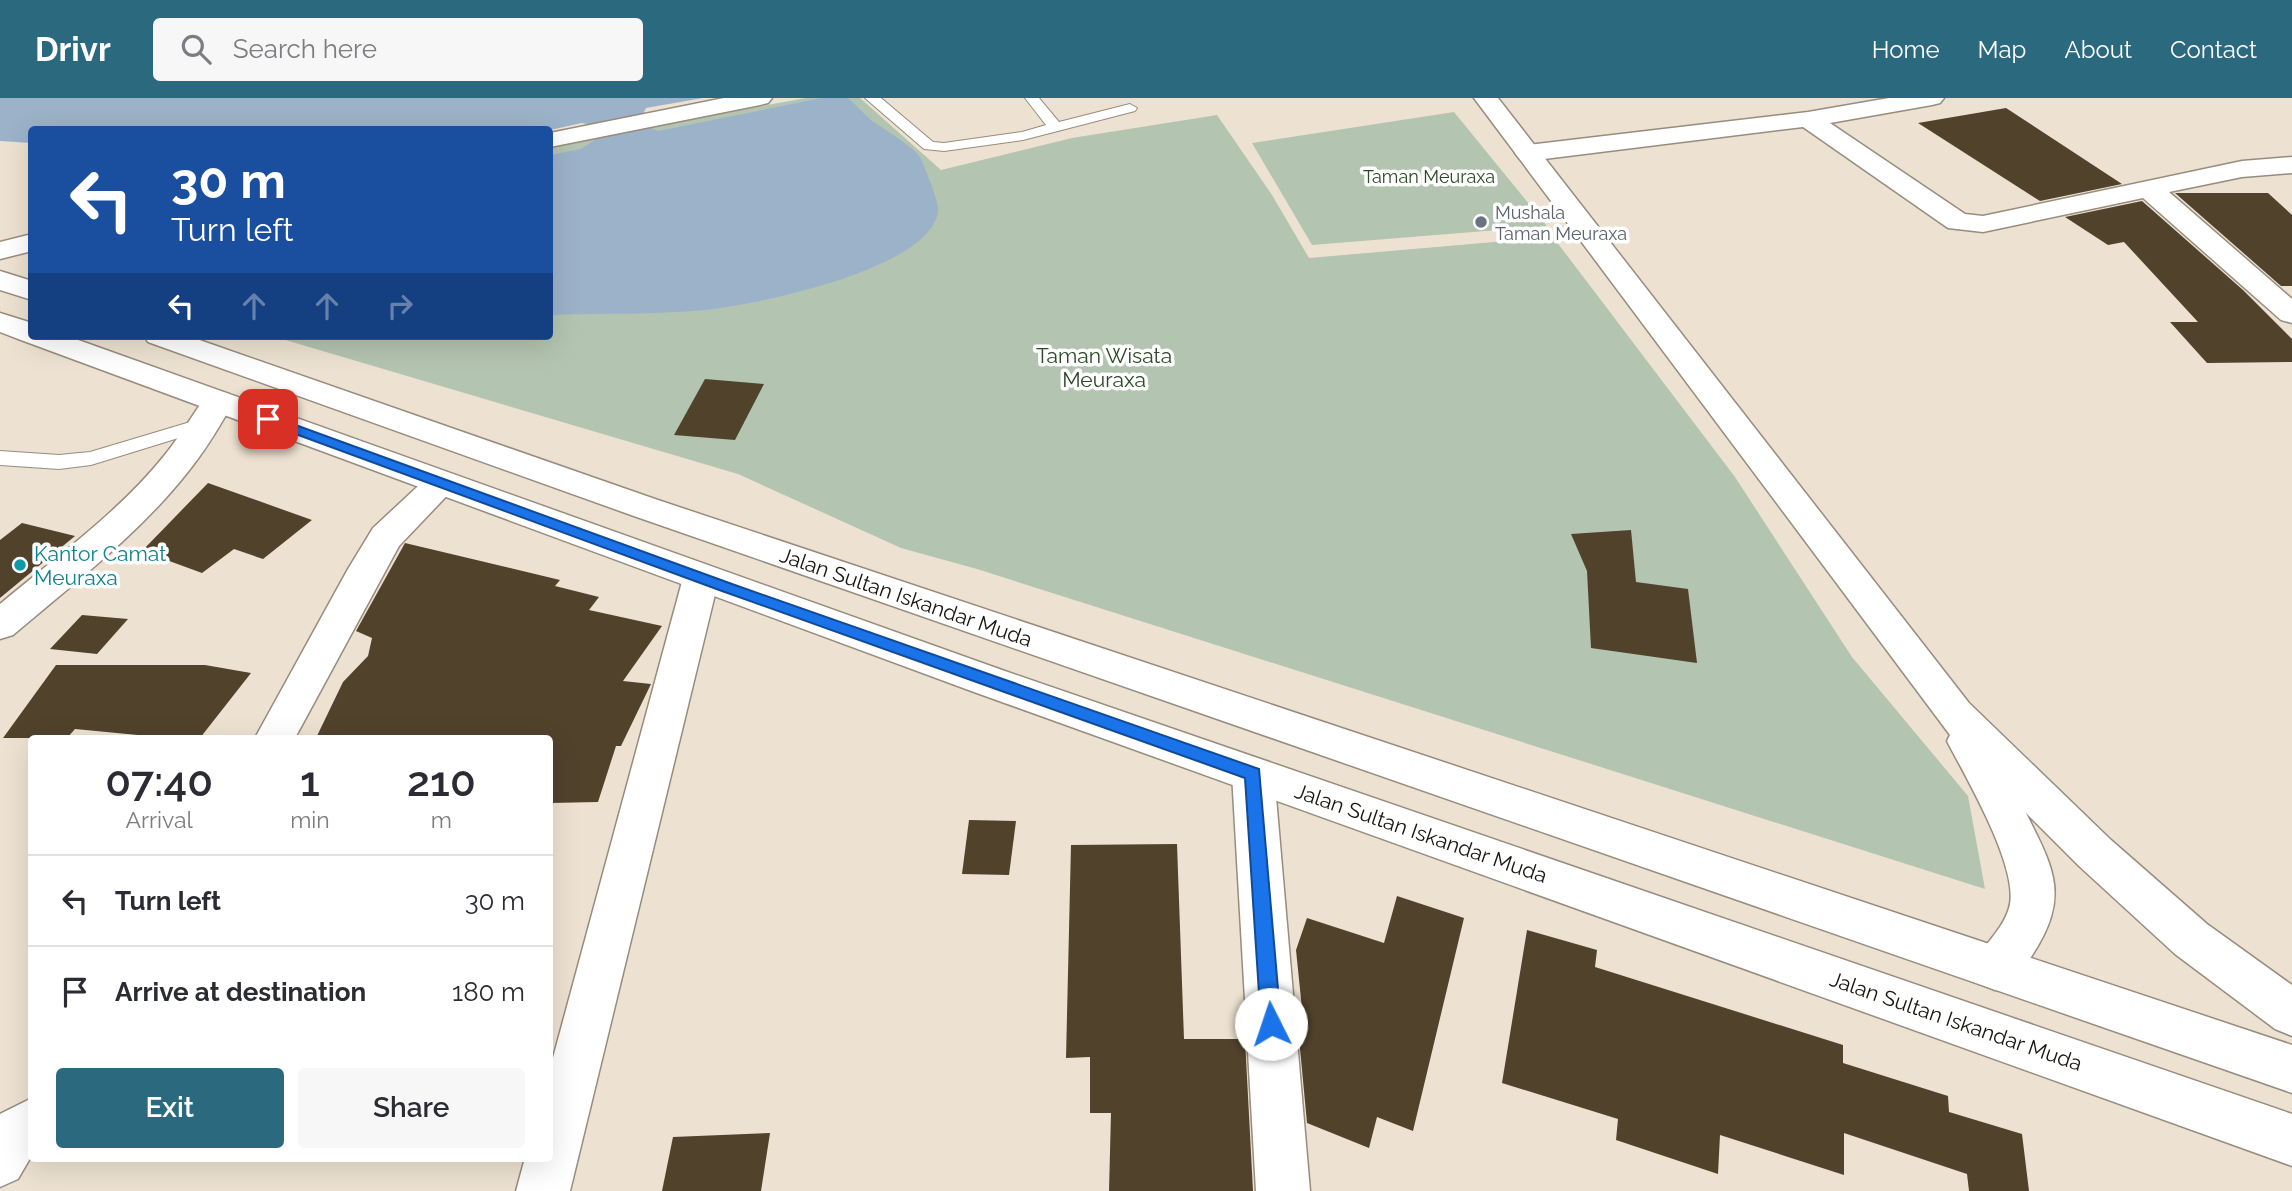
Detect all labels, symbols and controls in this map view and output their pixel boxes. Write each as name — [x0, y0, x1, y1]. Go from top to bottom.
search box — [153, 18, 643, 81]
text: Drivr — [35, 30, 111, 69]
icon: search — [177, 30, 215, 68]
text: Search here — [233, 34, 377, 64]
text: Home — [1872, 35, 1940, 64]
text: Map — [1978, 35, 2026, 64]
text: About — [2064, 35, 2132, 64]
text: Contact — [2170, 35, 2257, 64]
text: 30 m — [171, 152, 286, 209]
icon: left — [56, 154, 147, 245]
park label: Taman Meuraxa — [1363, 166, 1495, 187]
place label: Mushala Taman Meuraxa — [1495, 202, 1627, 244]
text: Turn left — [171, 211, 293, 248]
marker: Mushala Taman Meuraxa — [1473, 214, 1489, 230]
icon: left — [162, 287, 200, 325]
icon: ahead — [235, 287, 273, 325]
icon: ahead — [308, 287, 346, 325]
icon: right — [381, 287, 419, 325]
park label: Taman Wisata Meuraxa — [1036, 343, 1172, 392]
pin — [238, 389, 298, 449]
icon: arrive — [249, 400, 287, 438]
place label: Kantor Camat Meuraxa — [34, 541, 166, 590]
street label: Jalan Sultan Iskandar Muda — [777, 542, 1035, 652]
marker: Kantor Camat Meuraxa — [12, 557, 28, 573]
text: 07:40 — [105, 757, 213, 806]
text: 1 — [300, 757, 320, 806]
text: 210 — [407, 757, 476, 806]
street label: Jalan Sultan Iskandar Muda — [1292, 778, 1550, 888]
text: Arrival — [125, 806, 193, 833]
text: min — [290, 806, 330, 833]
text: m — [431, 806, 452, 833]
icon: left — [56, 882, 94, 920]
text: Turn left — [115, 886, 221, 916]
text: 30 m — [465, 886, 525, 916]
street label: Jalan Sultan Iskandar Muda — [1827, 966, 2085, 1076]
icon: arrive — [56, 973, 94, 1011]
text: Arrive at destination — [115, 977, 366, 1007]
text: 180 m — [452, 977, 525, 1007]
position arrow — [1234, 987, 1308, 1061]
button: Exit — [56, 1068, 284, 1148]
button: Share — [298, 1068, 525, 1148]

